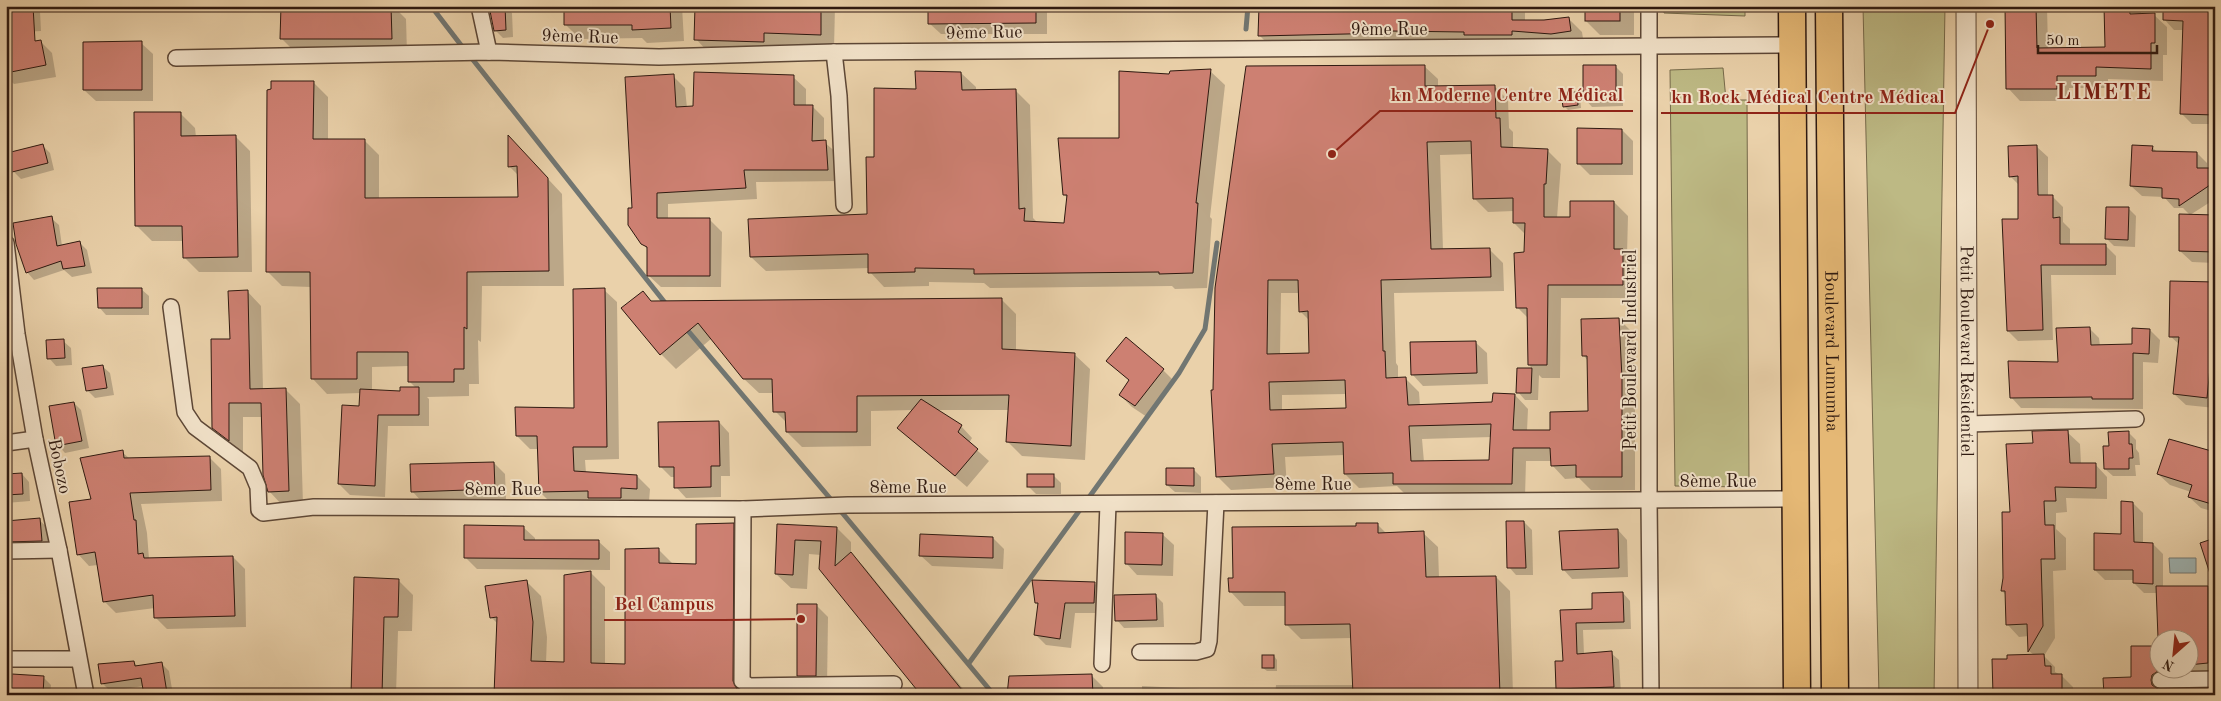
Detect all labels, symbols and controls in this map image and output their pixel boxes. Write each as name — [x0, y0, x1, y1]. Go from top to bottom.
street label: 9ème Rue — [1350, 21, 1428, 39]
scale bar — [2038, 22, 2157, 54]
street label: 9ème Rue — [945, 23, 1023, 43]
street label: 9ème Rue — [541, 27, 619, 47]
text: 50 m — [2046, 34, 2080, 49]
callout: kn Moderne Centre Médical — [1380, 77, 1633, 111]
callout: kn Rock Médical Centre Médical — [1661, 79, 1955, 113]
district label: LIMETE — [2056, 82, 2152, 104]
text: kn Moderne Centre Médical — [1391, 87, 1624, 106]
text: kn Rock Médical Centre Médical — [1671, 89, 1945, 108]
street label: Petit Boulevard Résidentiel — [1957, 245, 1975, 457]
street label: Petit Boulevard Industriel — [1622, 249, 1640, 451]
street label: Boulevard Lumumba — [1821, 270, 1841, 432]
street label: Bobozo — [44, 437, 74, 496]
street label: 8ème Rue — [1679, 473, 1757, 491]
street label: 8ème Rue — [1274, 476, 1352, 494]
street label: 8ème Rue — [869, 479, 947, 497]
street label: 8ème Rue — [464, 481, 542, 499]
callout: Bel Campus — [604, 586, 724, 620]
text: Bel Campus — [614, 596, 714, 615]
north arrow — [2148, 628, 2198, 678]
text: N — [2160, 656, 2176, 673]

